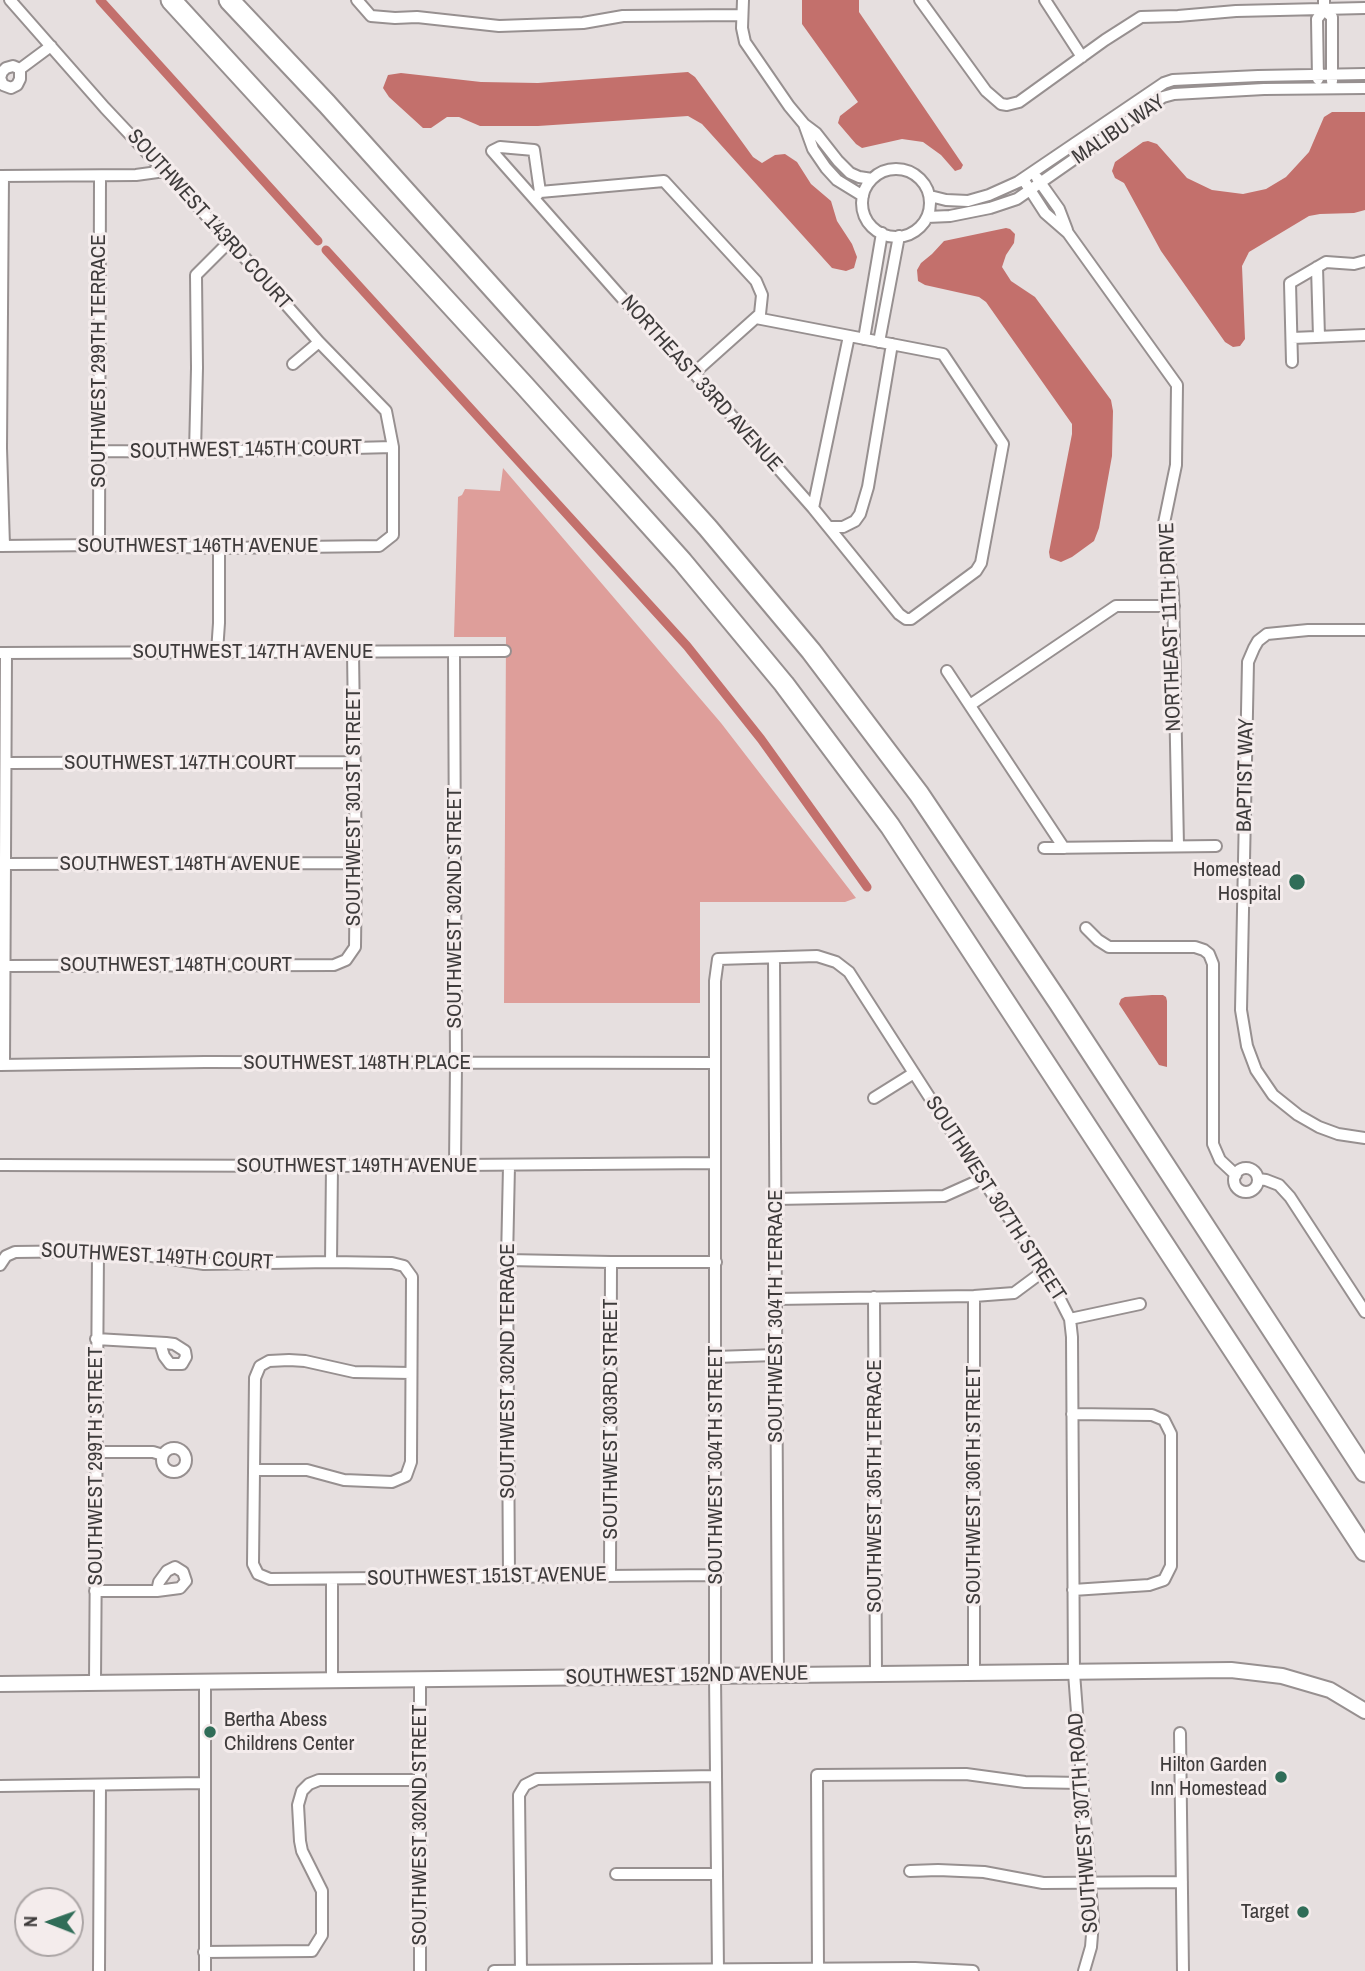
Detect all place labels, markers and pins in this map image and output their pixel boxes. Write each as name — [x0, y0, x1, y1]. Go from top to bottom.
place label: Homestead Hospital — [1193, 857, 1281, 907]
marker: Homestead Hospital — [1287, 872, 1307, 892]
place label: Bertha Abess Childrens Center — [224, 1707, 354, 1757]
marker: Bertha Abess Childrens Center — [202, 1724, 218, 1740]
place label: Hilton Garden Inn Homestead — [1150, 1752, 1267, 1802]
marker: Hilton Garden Inn Homestead — [1273, 1769, 1289, 1785]
place label: Target — [1241, 1899, 1289, 1925]
marker: Target — [1295, 1904, 1311, 1920]

